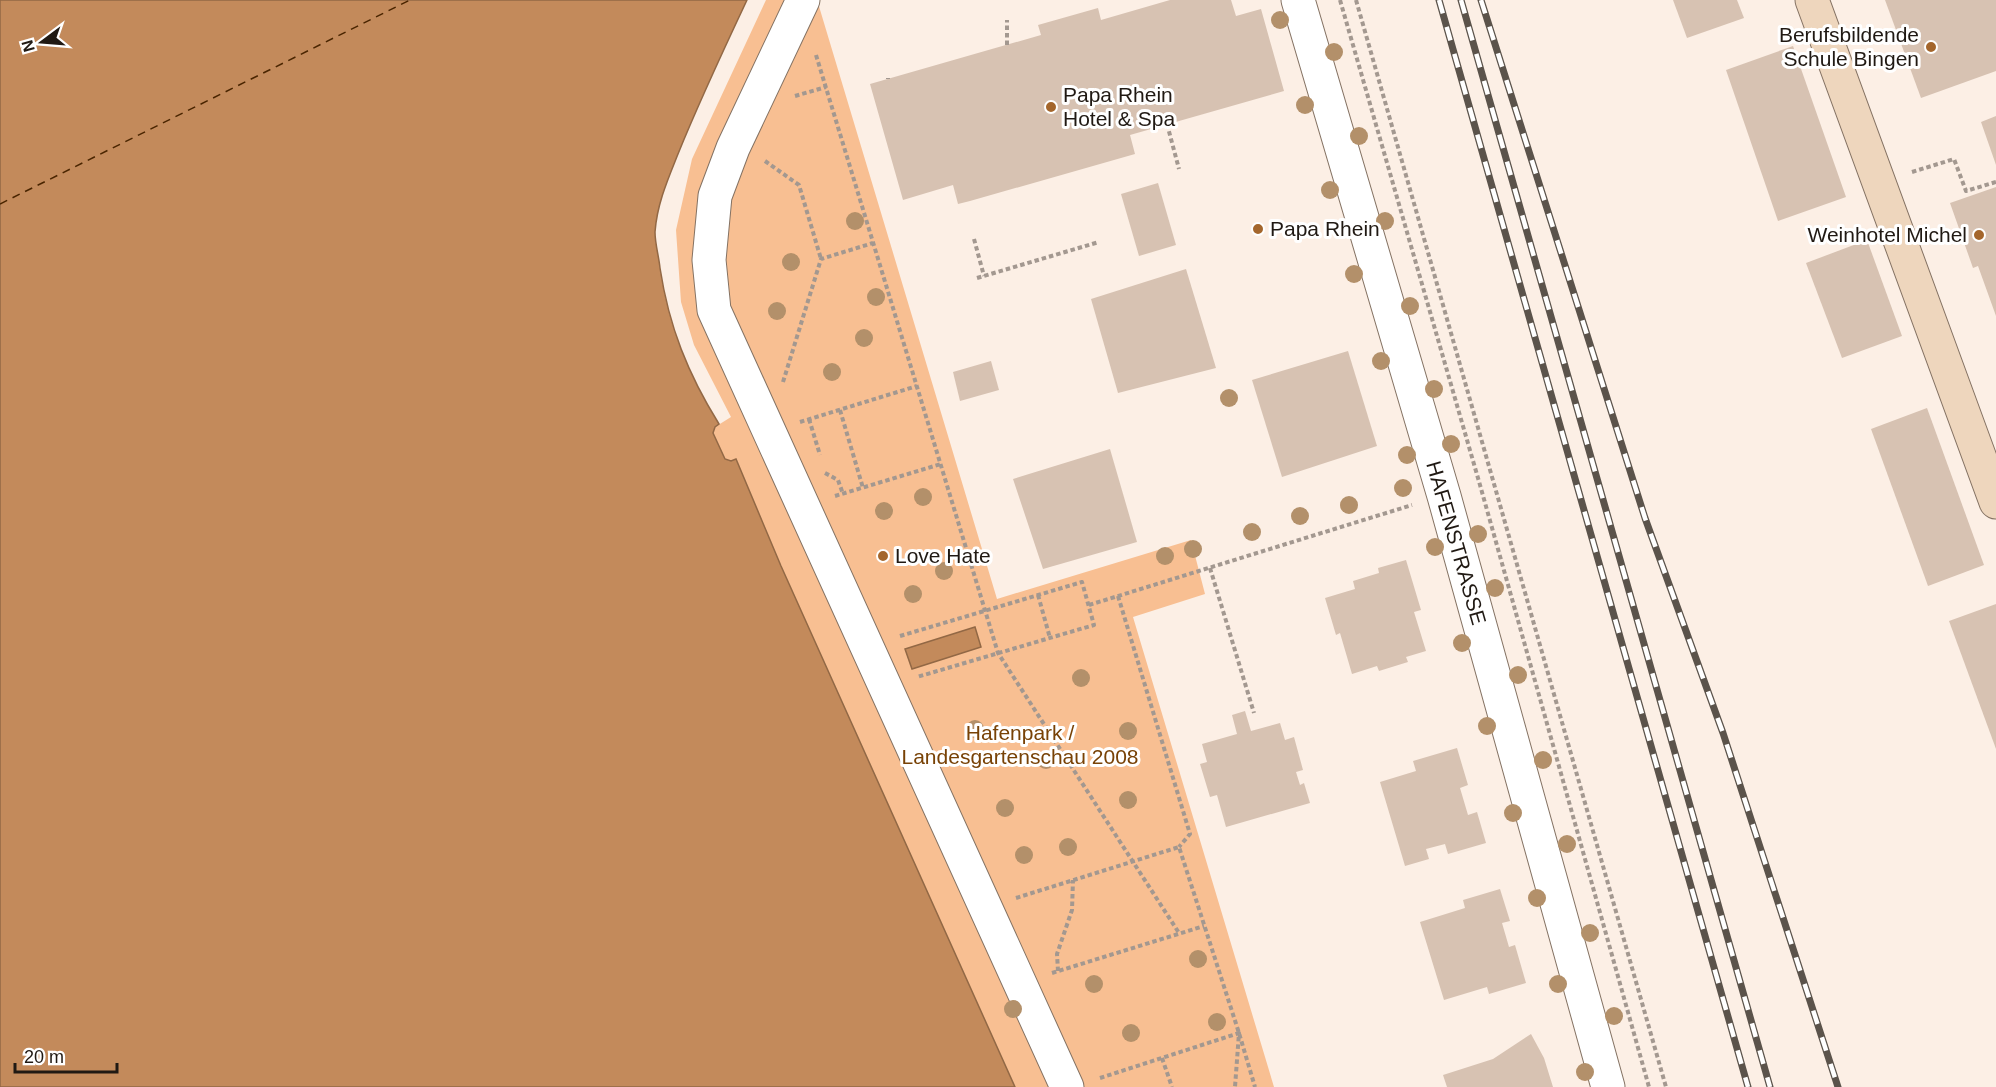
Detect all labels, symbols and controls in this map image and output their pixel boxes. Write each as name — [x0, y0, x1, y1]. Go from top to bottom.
north arrow — [12, 12, 72, 72]
place label: Berufsbildende Schule Bingen — [1779, 23, 1919, 70]
text: N — [18, 38, 38, 54]
marker: Berufsbildende Schule Bingen — [1924, 40, 1938, 54]
place label: Papa Rhein Hotel & Spa — [1063, 83, 1175, 130]
marker: Papa Rhein Hotel & Spa — [1044, 100, 1058, 114]
place label: Papa Rhein — [1270, 217, 1380, 240]
marker: Papa Rhein — [1251, 222, 1265, 236]
place label: Weinhotel Michel — [1807, 223, 1967, 246]
marker: Weinhotel Michel — [1972, 228, 1986, 242]
street label: HAFENSTRASSE — [1422, 458, 1491, 627]
place label: Love Hate — [895, 544, 991, 567]
marker: Love Hate — [876, 549, 890, 563]
park label: Hafenpark / Landesgartenschau 2008 — [901, 721, 1139, 768]
scale bar — [15, 1036, 117, 1074]
text: 20 m — [24, 1047, 64, 1067]

